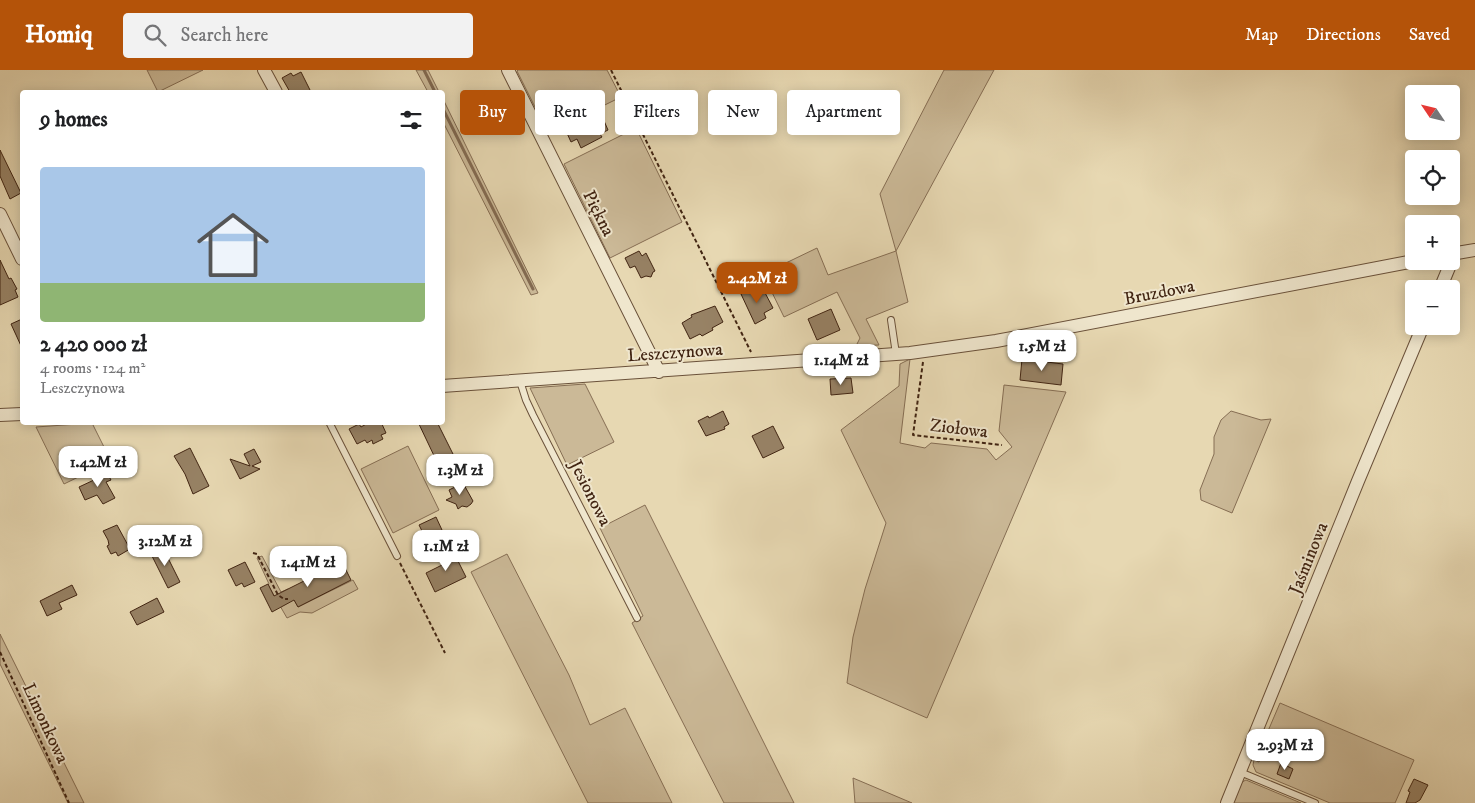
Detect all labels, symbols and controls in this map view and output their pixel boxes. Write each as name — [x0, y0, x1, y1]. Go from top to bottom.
search box — [123, 13, 473, 58]
text: Homiq — [25, 20, 93, 50]
icon: search — [141, 21, 169, 49]
text: Search here — [181, 24, 268, 47]
text: Map — [1245, 24, 1278, 46]
text: Directions — [1306, 24, 1381, 46]
text: Saved — [1409, 24, 1450, 46]
north arrow — [1405, 85, 1460, 140]
map controls — [1405, 85, 1460, 335]
chip: Buy — [460, 90, 525, 135]
chip: Rent — [535, 90, 605, 135]
chip: Filters — [615, 90, 698, 135]
chip: New — [708, 90, 777, 135]
chip: Apartment — [787, 90, 900, 135]
icon: filters — [397, 106, 425, 134]
text: 9 homes — [40, 107, 108, 133]
button: locate — [1405, 150, 1460, 205]
street label: Piękna — [577, 187, 619, 240]
icon: home — [188, 200, 278, 290]
button: + — [1405, 215, 1460, 270]
pin: 2.42M zł — [705, 262, 809, 304]
text: 2.42M zł — [728, 268, 786, 288]
street label: Bruzdowa — [1122, 275, 1197, 311]
button: − — [1405, 280, 1460, 335]
pin: 1.5M zł — [996, 330, 1088, 372]
text: 2 420 000 zł — [40, 332, 147, 358]
text: 1.5M zł — [1018, 336, 1066, 356]
street label: Leszczynowa — [627, 339, 724, 367]
pin: 1.14M zł — [789, 344, 893, 386]
text: 1.14M zł — [814, 350, 868, 370]
text: 4 rooms · 124 m² — [40, 358, 145, 378]
text: Leszczynowa — [40, 378, 125, 398]
street label: Ziołowa — [929, 415, 989, 443]
pin: 1.42M zł — [46, 446, 150, 488]
text: 1.42M zł — [70, 452, 126, 472]
pin: 1.3M zł — [414, 454, 506, 496]
street label: Jesionowa — [563, 455, 616, 530]
text: 1.3M zł — [437, 460, 483, 480]
street label: Jaśminowa — [1284, 519, 1333, 600]
pin: 3.12M zł — [113, 524, 217, 567]
pin: 1.1M zł — [400, 530, 492, 572]
text: 3.12M zł — [138, 531, 192, 551]
text: 1.1M zł — [423, 536, 469, 556]
pin: 1.41M zł — [256, 546, 360, 588]
text: 1.41M zł — [281, 552, 335, 572]
street label: Limonkowa — [17, 680, 73, 767]
pin: 2.93M zł — [1233, 728, 1337, 771]
text: 2.93M zł — [1257, 735, 1313, 755]

